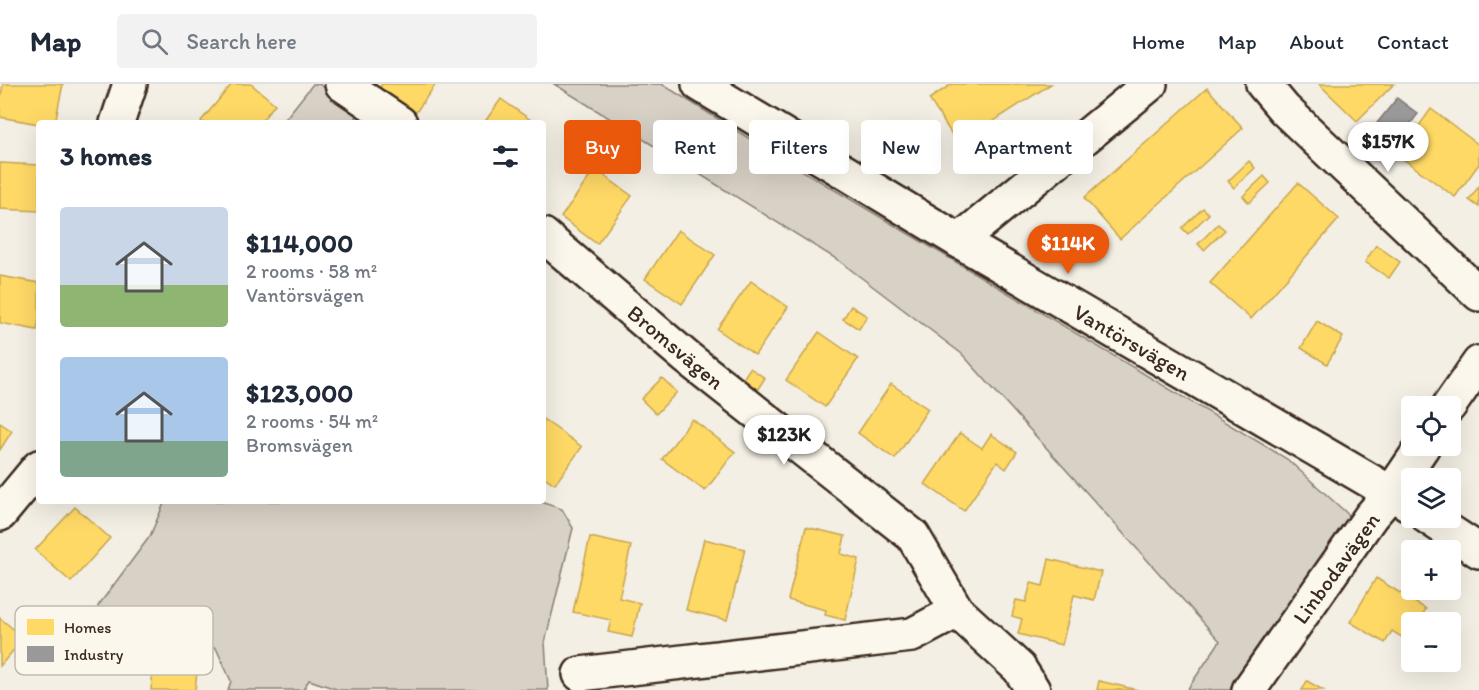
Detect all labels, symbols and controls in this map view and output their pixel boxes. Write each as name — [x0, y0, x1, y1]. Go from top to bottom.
search box — [117, 14, 537, 68]
text: Map — [30, 24, 81, 58]
icon: search — [138, 25, 171, 58]
text: Search here — [186, 28, 297, 55]
text: Home — [1132, 29, 1185, 54]
text: Map — [1218, 29, 1257, 54]
text: About — [1290, 29, 1344, 54]
text: Contact — [1377, 29, 1449, 54]
chip: Buy — [564, 120, 641, 174]
chip: Rent — [653, 120, 737, 174]
chip: Filters — [749, 120, 849, 174]
chip: New — [861, 120, 941, 174]
chip: Apartment — [953, 120, 1093, 174]
pin: $157K — [1346, 122, 1430, 173]
text: $157K — [1362, 129, 1414, 153]
text: 3 homes — [60, 140, 152, 172]
icon: filters — [489, 140, 522, 173]
pin: $114K — [1026, 224, 1110, 275]
text: $114,000 — [246, 227, 353, 259]
icon: home — [108, 231, 180, 303]
text: $114K — [1041, 231, 1095, 255]
text: 2 rooms · 58 m² — [246, 259, 377, 283]
text: Vantörsvägen — [246, 283, 364, 307]
street label: Vantörsvägen — [1069, 298, 1195, 387]
street label: Bromsvägen — [622, 299, 730, 396]
text: $123,000 — [246, 377, 353, 409]
icon: home — [108, 381, 180, 453]
map controls — [1401, 396, 1461, 672]
button: locate — [1401, 396, 1461, 456]
text: 2 rooms · 54 m² — [246, 409, 378, 433]
pin: $123K — [742, 415, 826, 466]
text: $123K — [757, 422, 811, 446]
text: Bromsvägen — [246, 433, 353, 457]
button: layers — [1401, 468, 1461, 528]
street label: Linbodavägen — [1287, 507, 1386, 629]
button: + — [1401, 540, 1461, 600]
legend — [15, 606, 213, 675]
button: − — [1401, 612, 1461, 672]
text: Homes — [64, 618, 111, 637]
text: Industry — [64, 645, 124, 664]

